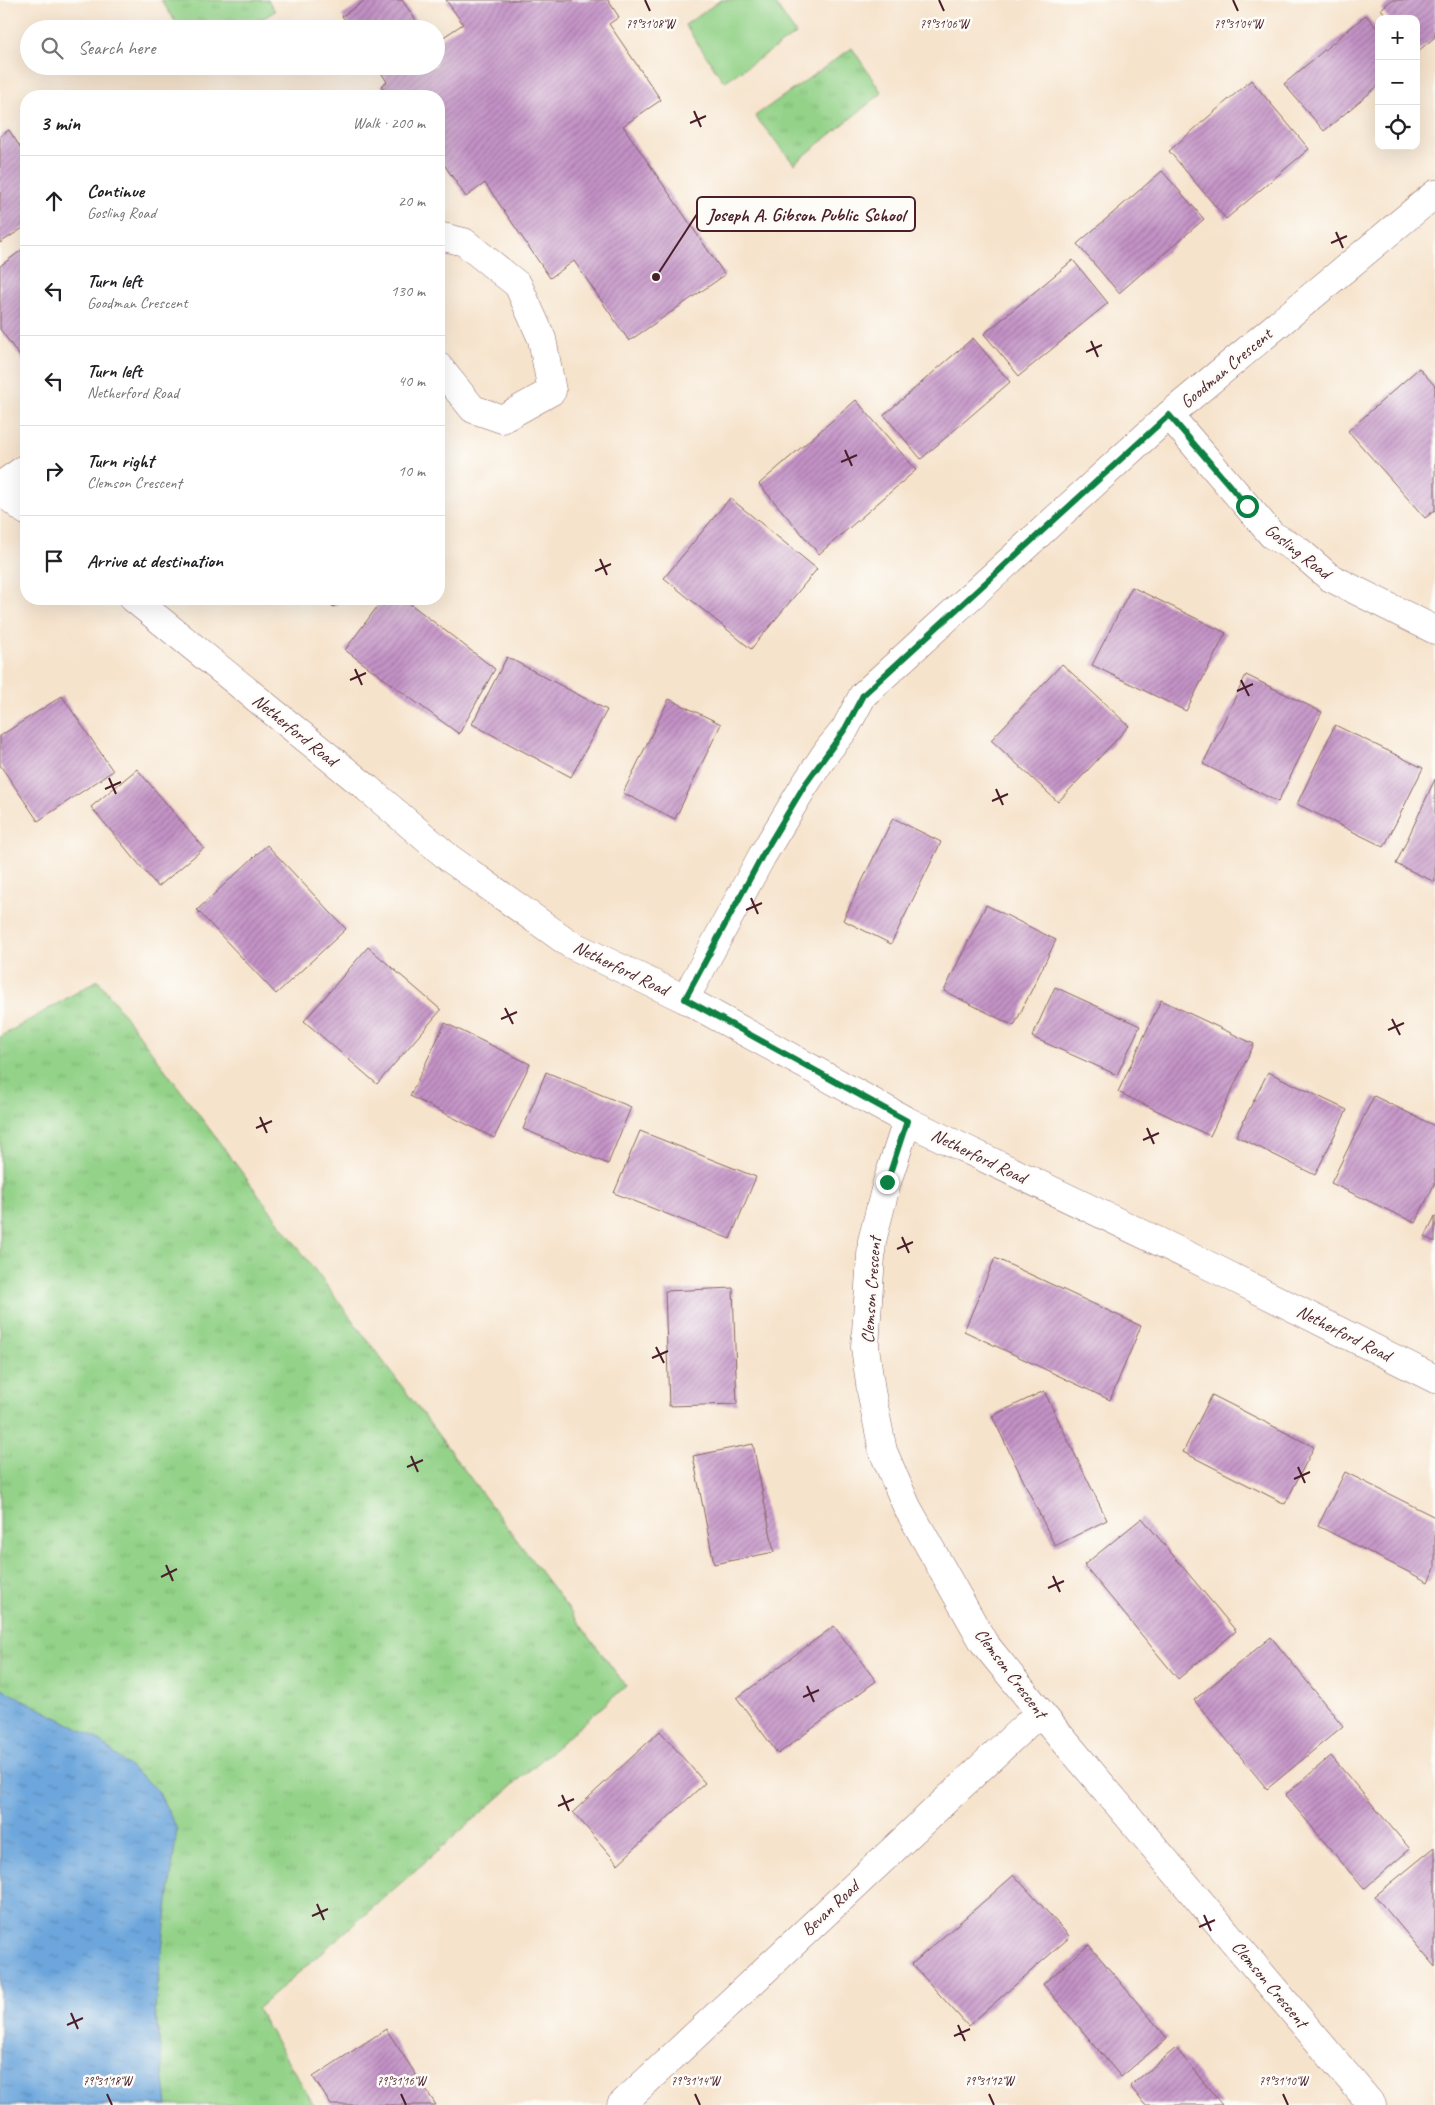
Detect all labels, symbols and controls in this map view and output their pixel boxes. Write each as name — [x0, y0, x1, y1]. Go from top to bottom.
map controls — [1375, 15, 1420, 150]
button: + — [1375, 15, 1420, 60]
text: 79°31'08"W — [626, 16, 677, 32]
text: 79°31'06"W — [920, 16, 971, 32]
text: 79°31'04"W — [1214, 16, 1265, 32]
search box — [20, 20, 445, 75]
icon: search — [38, 34, 66, 62]
text: Search here — [78, 36, 155, 60]
button: − — [1375, 60, 1420, 105]
button: locate — [1375, 105, 1420, 150]
text: 3 min — [40, 110, 80, 136]
text: Walk · 200 m — [353, 113, 425, 133]
text: Continue — [87, 179, 144, 203]
icon: ahead — [40, 187, 68, 215]
text: 20 m — [398, 191, 425, 211]
callout: Joseph A. Gibson Public School — [697, 197, 915, 231]
text: Gosling Road — [87, 203, 156, 223]
text: Joseph A. Gibson Public School — [705, 203, 908, 227]
text: Turn left — [87, 269, 142, 293]
icon: left — [40, 277, 68, 305]
text: 130 m — [391, 281, 425, 301]
text: Goodman Crescent — [87, 293, 187, 313]
street label: Goodman Crescent — [1176, 322, 1278, 413]
text: Turn left — [87, 359, 142, 383]
icon: left — [40, 367, 68, 395]
text: 40 m — [398, 371, 425, 391]
text: Netherford Road — [87, 383, 178, 403]
text: Turn right — [87, 449, 154, 473]
icon: right — [40, 457, 68, 485]
text: 10 m — [398, 461, 425, 481]
text: Clemson Crescent — [87, 473, 182, 493]
route start — [1236, 495, 1259, 518]
street label: Gosling Road — [1261, 519, 1338, 585]
icon: arrive — [40, 547, 68, 575]
text: Arrive at destination — [87, 549, 223, 573]
street label: Netherford Road — [248, 689, 344, 773]
street label: Netherford Road — [570, 936, 675, 1002]
street label: Netherford Road — [928, 1124, 1033, 1190]
route end — [876, 1171, 899, 1194]
street label: Clemson Crescent — [856, 1233, 886, 1344]
street label: Netherford Road — [1293, 1300, 1397, 1367]
street label: Clemson Crescent — [970, 1624, 1054, 1725]
street label: Bevan Road — [796, 1874, 866, 1940]
street label: Clemson Crescent — [1227, 1936, 1315, 2034]
text: 79°31'18"W — [83, 2073, 134, 2089]
text: 79°31'16"W — [377, 2073, 428, 2089]
text: 79°31'14"W — [671, 2073, 722, 2089]
text: 79°31'12"W — [965, 2073, 1016, 2089]
text: 79°31'10"W — [1259, 2073, 1310, 2089]

